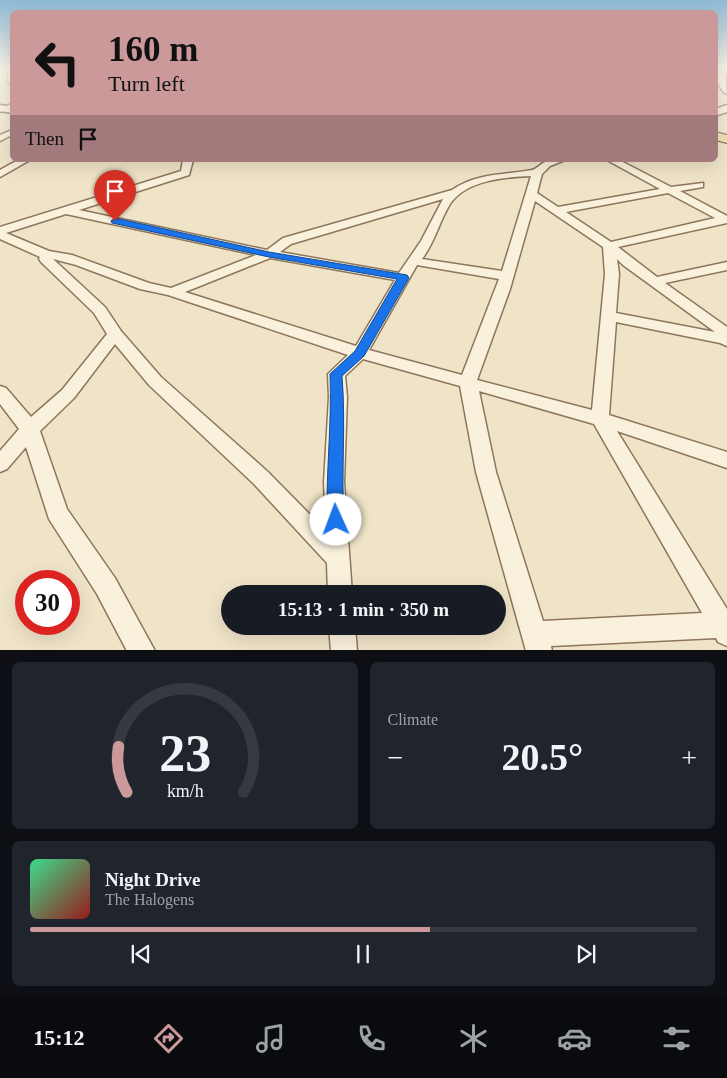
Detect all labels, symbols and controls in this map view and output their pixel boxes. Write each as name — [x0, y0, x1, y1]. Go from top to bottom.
icon: left — [25, 30, 90, 95]
text: 160 m — [108, 30, 198, 69]
text: Turn left — [108, 71, 185, 96]
icon: arrive — [74, 125, 102, 153]
text: Then — [25, 128, 64, 149]
pin — [94, 170, 136, 221]
icon: arrive — [101, 177, 129, 205]
position arrow — [309, 493, 361, 545]
speed limit sign: 30 — [15, 570, 80, 635]
text: 15:13 · 1 min · 350 m — [278, 599, 449, 620]
text: Climate — [388, 711, 438, 728]
text: 23 — [159, 725, 211, 782]
text: 20.5° — [501, 736, 583, 778]
text: − — [388, 742, 403, 773]
text: + — [681, 742, 697, 773]
text: km/h — [166, 781, 203, 801]
text: Night Drive — [105, 869, 201, 890]
text: The Halogens — [105, 891, 194, 908]
icon: previous — [127, 940, 155, 968]
icon: pause — [349, 940, 377, 968]
icon: next — [572, 940, 600, 968]
icon: directions — [151, 1021, 186, 1056]
icon: music — [253, 1021, 288, 1056]
icon: phone — [354, 1021, 389, 1056]
icon: climate — [456, 1021, 491, 1056]
icon: car — [557, 1021, 592, 1056]
icon: filters — [659, 1021, 694, 1056]
text: 15:12 — [33, 1025, 85, 1050]

